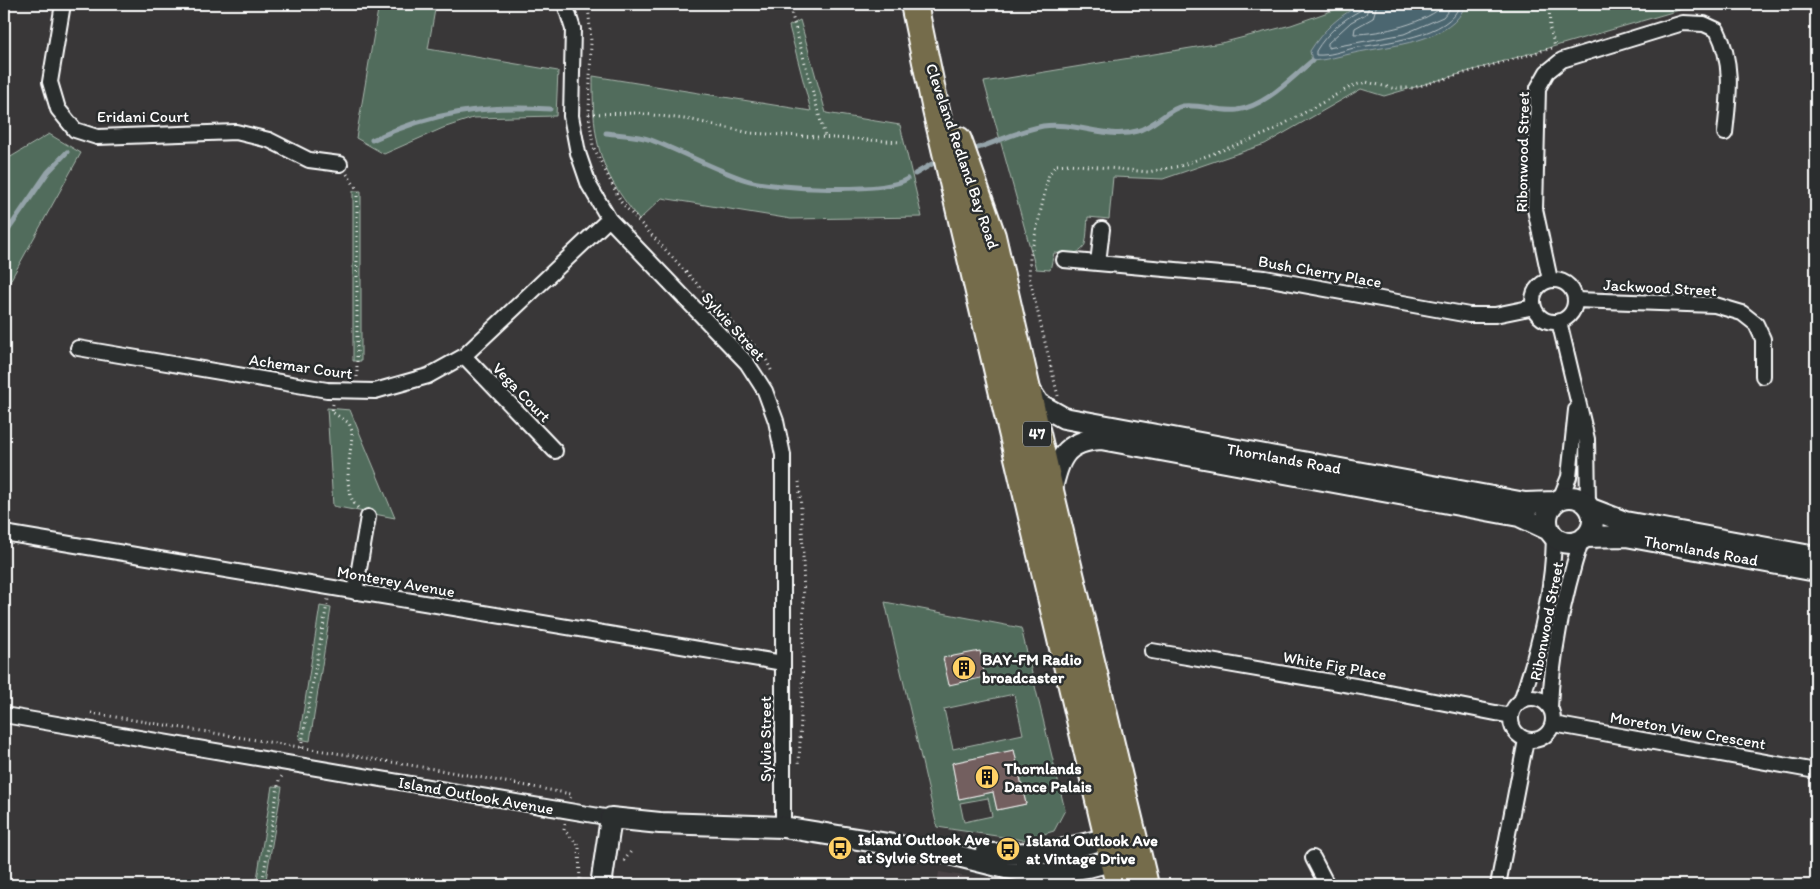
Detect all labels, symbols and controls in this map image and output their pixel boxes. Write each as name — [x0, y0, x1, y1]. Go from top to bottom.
street label: Cleveland Redland Bay Road — [922, 61, 1003, 252]
street label: Ribonwood Street — [1512, 91, 1533, 213]
street label: Eridani Court — [97, 107, 189, 126]
street label: Bush Cherry Place — [1257, 251, 1383, 292]
street label: Jackwood Street — [1603, 275, 1717, 300]
street label: Sylvie Street — [698, 288, 769, 365]
street label: Achemar Court — [248, 350, 354, 383]
street label: Vega Court — [489, 359, 555, 426]
road number: 47 — [1023, 422, 1051, 446]
street label: Thornlands Road — [1225, 439, 1343, 478]
street label: Thornlands Road — [1642, 531, 1760, 570]
street label: Ribonwood Street — [1526, 560, 1567, 682]
street label: Monterey Avenue — [335, 562, 457, 601]
street label: White Fig Place — [1282, 647, 1388, 684]
place label: BAY-FM Radio broadcaster — [982, 650, 1082, 687]
building icon: BAY-FM Radio broadcaster — [951, 655, 977, 681]
street label: Sylvie Street — [756, 696, 775, 782]
street label: Moreton View Crescent — [1608, 707, 1767, 754]
place label: Thornlands Dance Palais — [1003, 759, 1092, 796]
building icon: Thornlands Dance Palais — [974, 764, 1000, 790]
street label: Island Outlook Avenue — [397, 772, 555, 819]
place label: Island Outlook Ave at Sylvie Street — [858, 830, 990, 868]
place label: Island Outlook Ave at Vintage Drive — [1026, 831, 1158, 869]
bus stop icon: Island Outlook Ave at Sylvie Street — [827, 835, 853, 861]
bus stop icon: Island Outlook Ave at Vintage Drive — [995, 836, 1021, 862]

